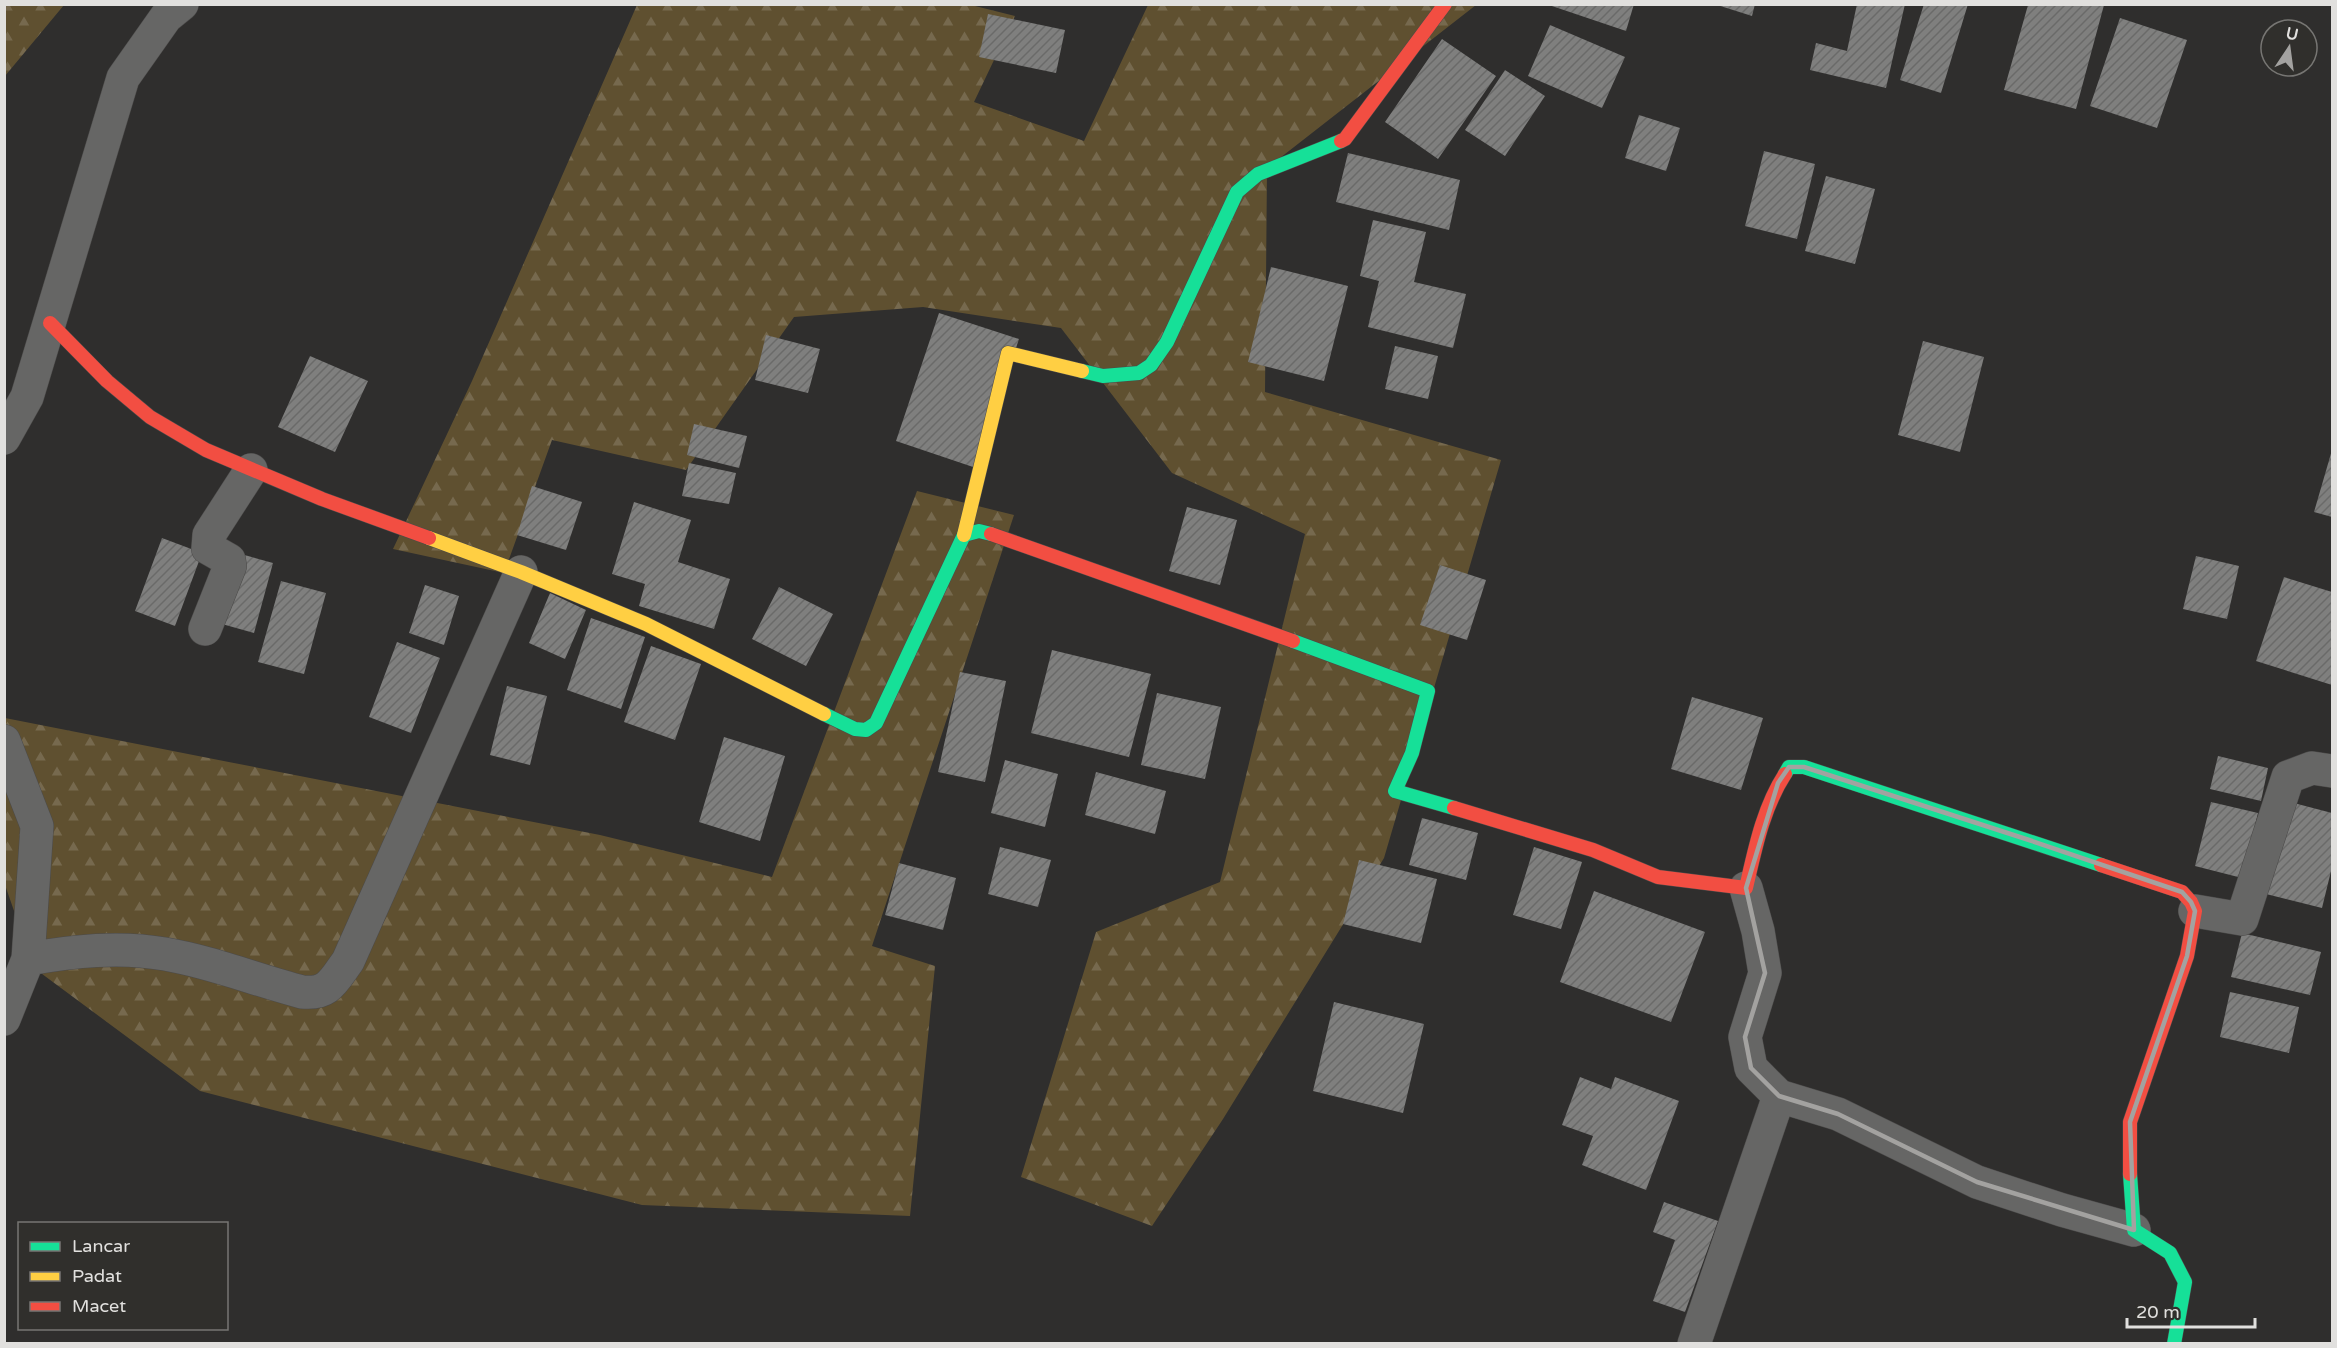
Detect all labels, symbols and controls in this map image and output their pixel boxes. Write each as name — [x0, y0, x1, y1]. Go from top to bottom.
north arrow — [2259, 18, 2319, 78]
text: U — [2284, 23, 2300, 45]
legend — [18, 1222, 228, 1330]
text: Lancar — [72, 1235, 130, 1257]
text: Padat — [72, 1265, 122, 1287]
scale bar — [2127, 1291, 2254, 1329]
text: Macet — [72, 1295, 126, 1317]
text: 20 m — [2136, 1301, 2180, 1323]

